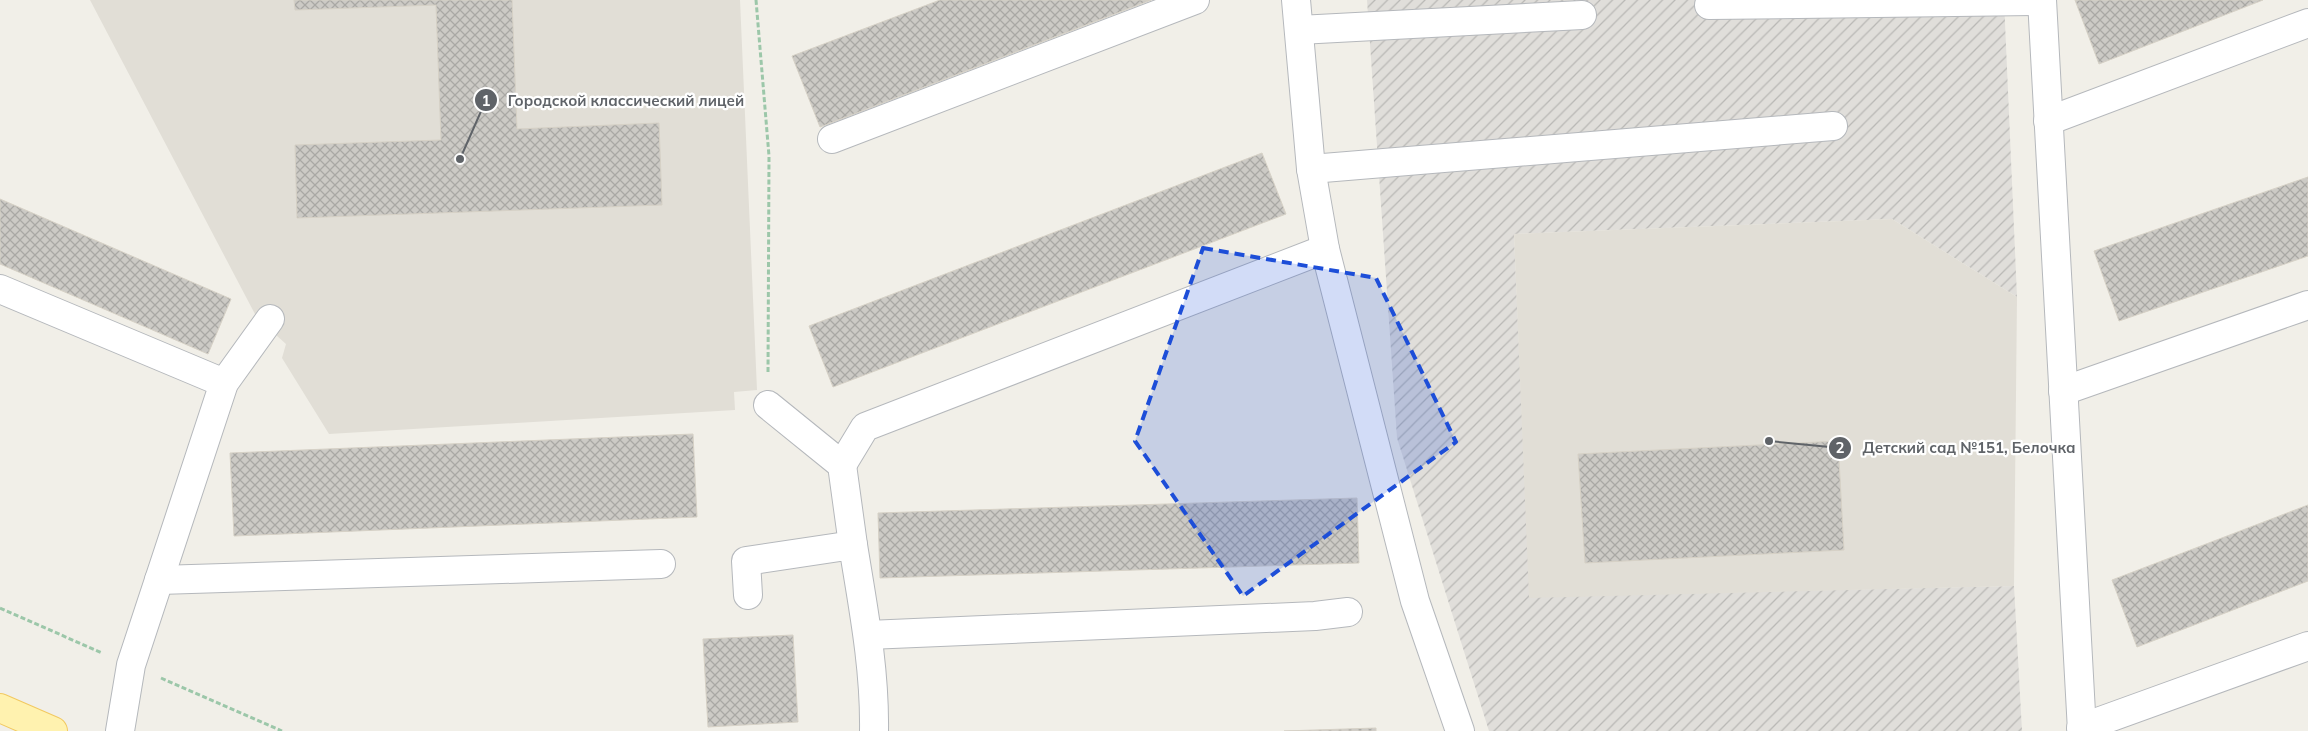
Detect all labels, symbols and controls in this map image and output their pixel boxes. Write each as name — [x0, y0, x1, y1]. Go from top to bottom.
callout: Городской классический лицей — [473, 85, 754, 115]
text: 1 — [481, 91, 491, 110]
text: Городской классический лицей — [508, 91, 744, 110]
callout: Детский сад №151, Белочка — [1827, 433, 2085, 463]
text: 2 — [1835, 438, 1845, 457]
text: Детский сад №151, Белочка — [1862, 438, 2076, 457]

